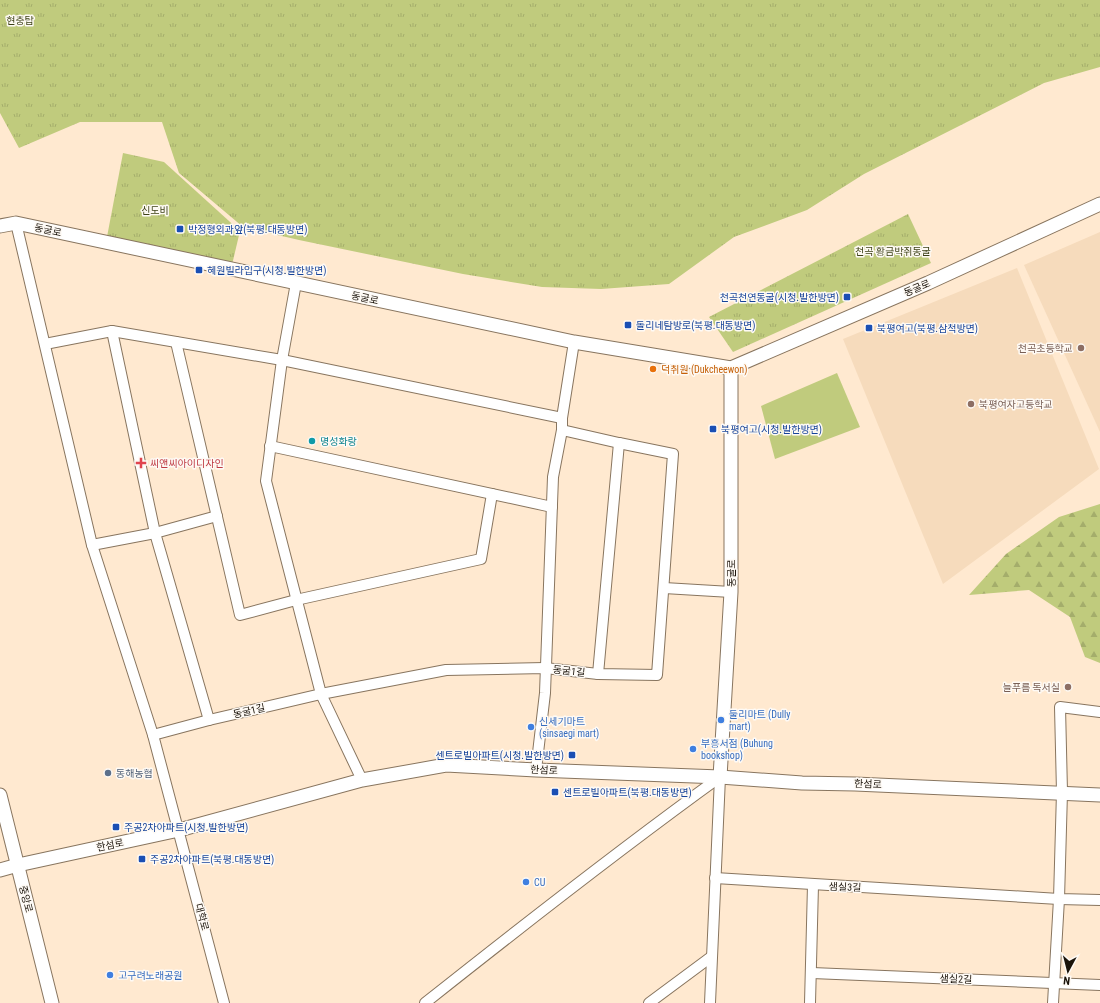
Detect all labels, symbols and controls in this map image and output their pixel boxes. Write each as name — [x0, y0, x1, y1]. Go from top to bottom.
park label: 현충탑 — [6, 15, 35, 26]
park label: 신도비 — [141, 205, 169, 216]
street label: 동굴로 — [33, 222, 63, 238]
marker: 박정형외과앞(북평.대동방면) — [175, 224, 185, 234]
place label: 박정형외과앞(북평.대동방면) — [188, 224, 307, 236]
park label: 천곡 황금박쥐동굴 — [855, 246, 931, 257]
marker: 혜원빌라입구(시청.발한방면) — [194, 265, 204, 275]
place label: 혜원빌라입구(시청.발한방면) — [207, 265, 326, 277]
street label: 동굴로 — [902, 278, 932, 298]
street label: 동굴로 — [350, 290, 380, 306]
place label: 천곡천연동굴(시청.발한방면) — [720, 292, 839, 304]
marker: 천곡천연동굴(시청.발한방면) — [842, 292, 852, 302]
marker: 돌리네탐방로(북평.대동방면) — [623, 320, 633, 330]
place label: 돌리네탐방로(북평.대동방면) — [636, 320, 755, 332]
marker: 북평여고(북평.삼척방면) — [864, 323, 874, 333]
place label: 북평여고(북평.삼척방면) — [877, 323, 978, 335]
place label: 천곡초등학교 — [1018, 343, 1073, 354]
marker: 천곡초등학교 — [1076, 343, 1086, 353]
marker: 덕취원 (Dukcheewon) — [648, 364, 658, 374]
place label: 덕취원 (Dukcheewon) — [661, 364, 747, 376]
marker: 북평여자고등학교 — [966, 399, 976, 409]
place label: 북평여자고등학교 — [979, 399, 1053, 410]
marker: 북평여고(시청.발한방면) — [708, 424, 718, 434]
place label: 북평여고(시청.발한방면) — [721, 424, 822, 436]
marker: 명성화랑 — [307, 436, 317, 446]
place label: 명성화랑 — [320, 436, 357, 447]
marker: 씨앤씨아이디자인 — [135, 457, 147, 469]
place label: 씨앤씨아이디자인 — [150, 458, 224, 469]
street label: 동굴로 — [726, 559, 737, 587]
street label: 동굴1길 — [552, 664, 586, 678]
place label: 늘푸름 독서실 — [1003, 682, 1060, 693]
marker: 늘푸름 독서실 — [1063, 682, 1073, 692]
street label: 동굴1길 — [232, 702, 266, 720]
place label: 둘리마트 (Dully mart) — [729, 709, 791, 733]
marker: 둘리마트 (Dully mart) — [716, 715, 726, 725]
place label: 신세기마트 (sinsaegi mart) — [539, 716, 599, 740]
marker: 신세기마트 (sinsaegi mart) — [526, 722, 536, 732]
place label: 부흥서점 (Buhung bookshop) — [701, 738, 773, 762]
marker: 부흥서점 (Buhung bookshop) — [688, 744, 698, 754]
place label: 센트로빌아파트(시청.발한방면) — [435, 750, 564, 762]
marker: 센트로빌아파트(시청.발한방면) — [567, 750, 577, 760]
street label: 한섬로 — [530, 764, 558, 776]
marker: 동해농협 — [103, 768, 113, 778]
place label: 동해농협 — [116, 768, 153, 779]
street label: 한섬로 — [854, 778, 882, 790]
marker: 센트로빌아파트(북평.대동방면) — [550, 787, 560, 797]
place label: 센트로빌아파트(북평.대동방면) — [563, 787, 692, 799]
marker: 주공2차아파트(시청.발한방면) — [111, 822, 121, 832]
place label: 주공2차아파트(시청.발한방면) — [124, 822, 248, 834]
street label: 한섬로 — [95, 837, 125, 853]
marker: 주공2차아파트(북평.대동방면) — [137, 854, 147, 864]
place label: 주공2차아파트(북평.대동방면) — [150, 854, 274, 866]
marker: CU — [521, 877, 531, 887]
place label: CU — [534, 877, 546, 888]
street label: 샘실3길 — [828, 881, 862, 893]
street label: 중앙로 — [17, 884, 35, 914]
street label: 대학로 — [193, 902, 211, 932]
north arrow — [1048, 951, 1088, 991]
marker: 고구려노래공원 — [105, 970, 115, 980]
place label: 고구려노래공원 — [118, 970, 182, 981]
street label: 샘실2길 — [940, 973, 972, 985]
text: N — [1062, 974, 1071, 987]

